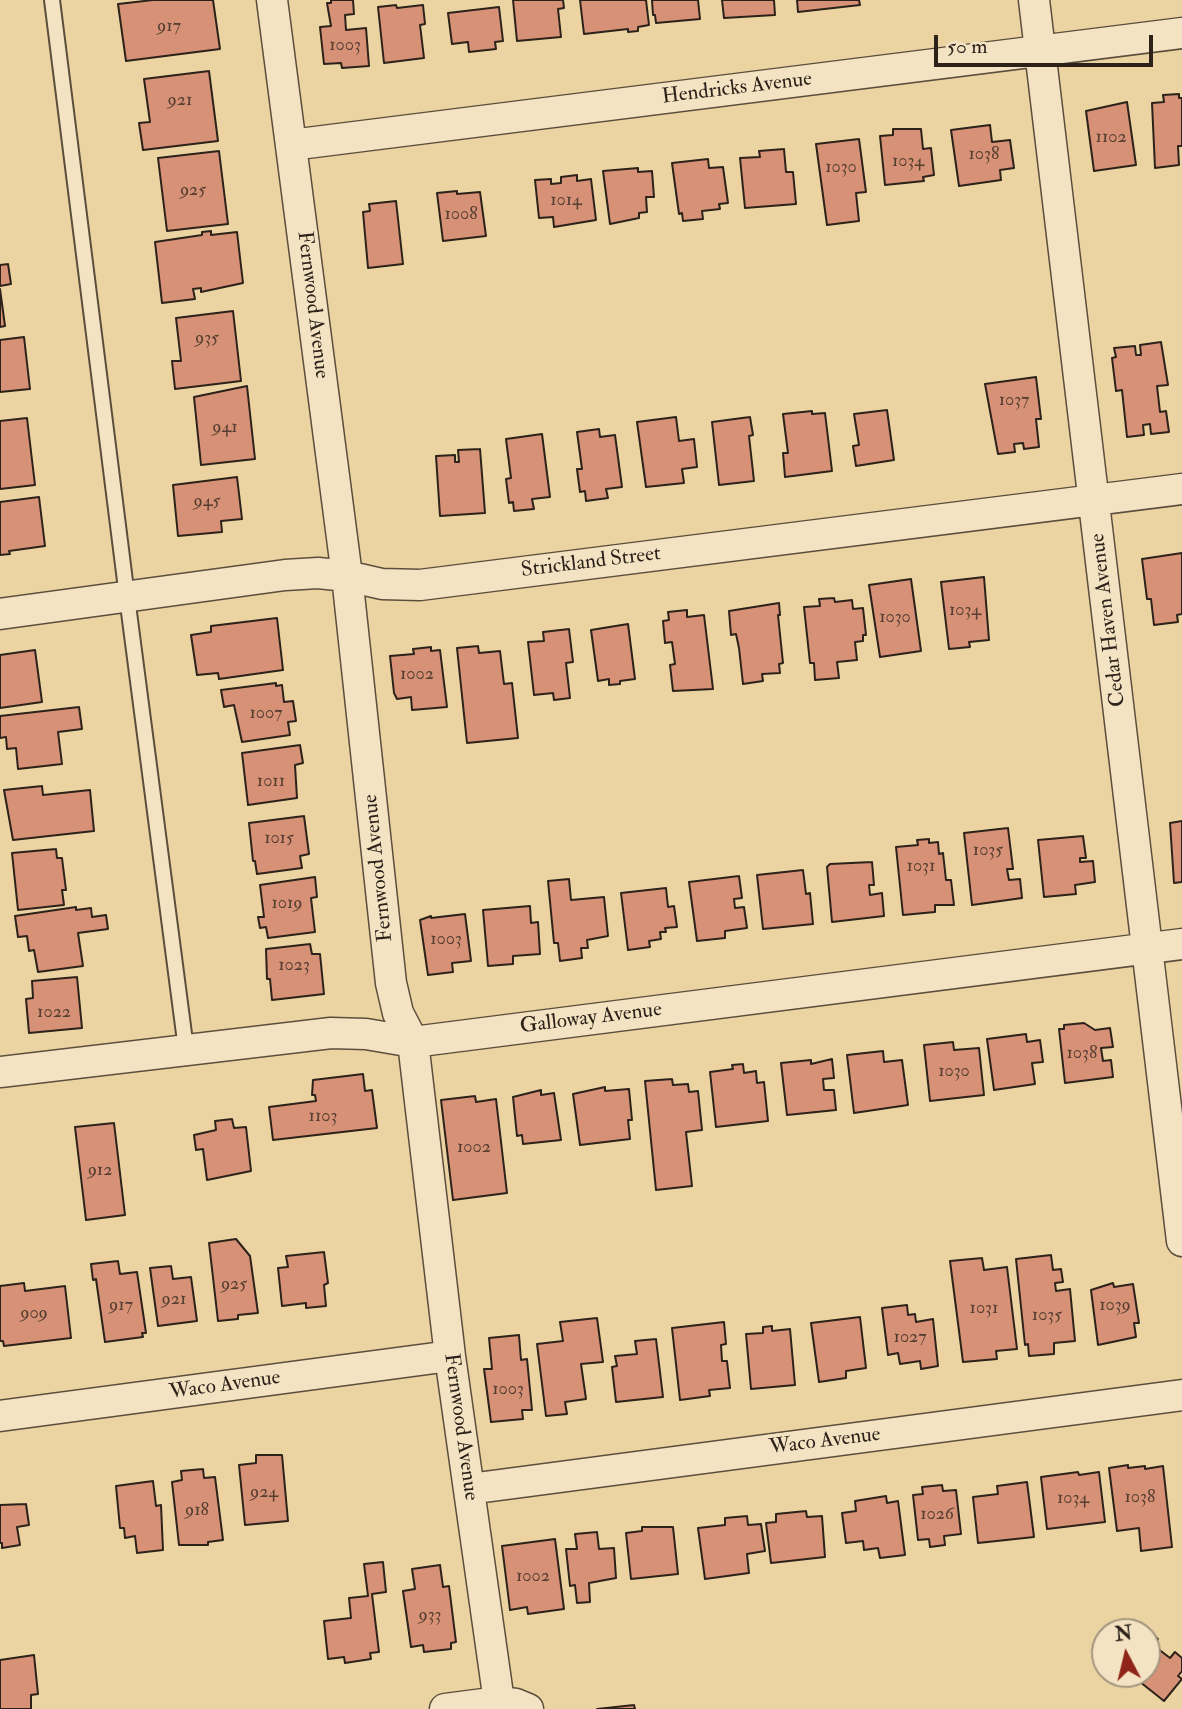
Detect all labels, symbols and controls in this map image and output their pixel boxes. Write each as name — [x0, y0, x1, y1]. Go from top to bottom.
house number: 917 — [157, 16, 181, 38]
scale bar — [937, 21, 1156, 65]
text: 50 m — [947, 33, 988, 60]
house number: 1003 — [329, 35, 361, 57]
street label: Hendricks Avenue — [661, 67, 813, 111]
house number: 921 — [168, 90, 192, 112]
house number: 1102 — [1095, 127, 1127, 149]
house number: 1038 — [969, 144, 999, 166]
house number: 1034 — [892, 151, 924, 173]
house number: 1030 — [825, 157, 857, 179]
house number: 925 — [180, 180, 206, 202]
house number: 1014 — [550, 190, 582, 212]
house number: 1008 — [444, 204, 478, 226]
street label: Fernwood Avenue — [290, 230, 334, 380]
house number: 935 — [195, 328, 219, 350]
house number: 1037 — [999, 390, 1029, 412]
house number: 941 — [212, 417, 238, 439]
house number: 945 — [194, 491, 220, 513]
street label: Cedar Haven Avenue — [1086, 532, 1132, 708]
street label: Strickland Street — [520, 542, 662, 584]
house number: 1034 — [949, 600, 981, 622]
house number: 1030 — [879, 607, 911, 629]
house number: 1002 — [400, 664, 434, 686]
house number: 1007 — [249, 703, 283, 725]
house number: 1011 — [257, 771, 285, 793]
street label: Fernwood Avenue — [359, 793, 399, 943]
house number: 1015 — [264, 828, 294, 850]
house number: 1035 — [973, 840, 1003, 862]
house number: 1031 — [907, 856, 935, 878]
house number: 1019 — [271, 893, 303, 915]
house number: 1003 — [430, 929, 462, 951]
house number: 1023 — [278, 955, 310, 977]
street label: Galloway Avenue — [519, 998, 663, 1040]
house number: 1022 — [37, 1002, 71, 1024]
house number: 1038 — [1067, 1043, 1097, 1065]
house number: 1030 — [938, 1061, 970, 1083]
house number: 1103 — [309, 1106, 337, 1128]
house number: 1002 — [457, 1137, 491, 1159]
house number: 912 — [88, 1160, 112, 1182]
house number: 925 — [221, 1274, 247, 1296]
house number: 921 — [162, 1289, 186, 1311]
house number: 917 — [109, 1295, 133, 1317]
house number: 1039 — [1099, 1295, 1131, 1317]
house number: 1031 — [970, 1298, 998, 1320]
house number: 909 — [20, 1303, 48, 1325]
house number: 1035 — [1032, 1305, 1062, 1327]
house number: 1027 — [894, 1327, 926, 1349]
street label: Fernwood Avenue — [437, 1352, 483, 1502]
street label: Waco Avenue — [168, 1366, 282, 1406]
house number: 1003 — [492, 1379, 524, 1401]
street label: Waco Avenue — [768, 1423, 882, 1461]
house number: 924 — [250, 1482, 278, 1504]
house number: 1038 — [1125, 1487, 1155, 1509]
house number: 1034 — [1057, 1488, 1089, 1510]
house number: 918 — [185, 1500, 209, 1522]
house number: 1026 — [920, 1504, 954, 1526]
house number: 1002 — [516, 1566, 550, 1588]
house number: 933 — [418, 1605, 442, 1627]
north arrow — [1091, 1618, 1161, 1688]
text: N — [1114, 1621, 1134, 1647]

